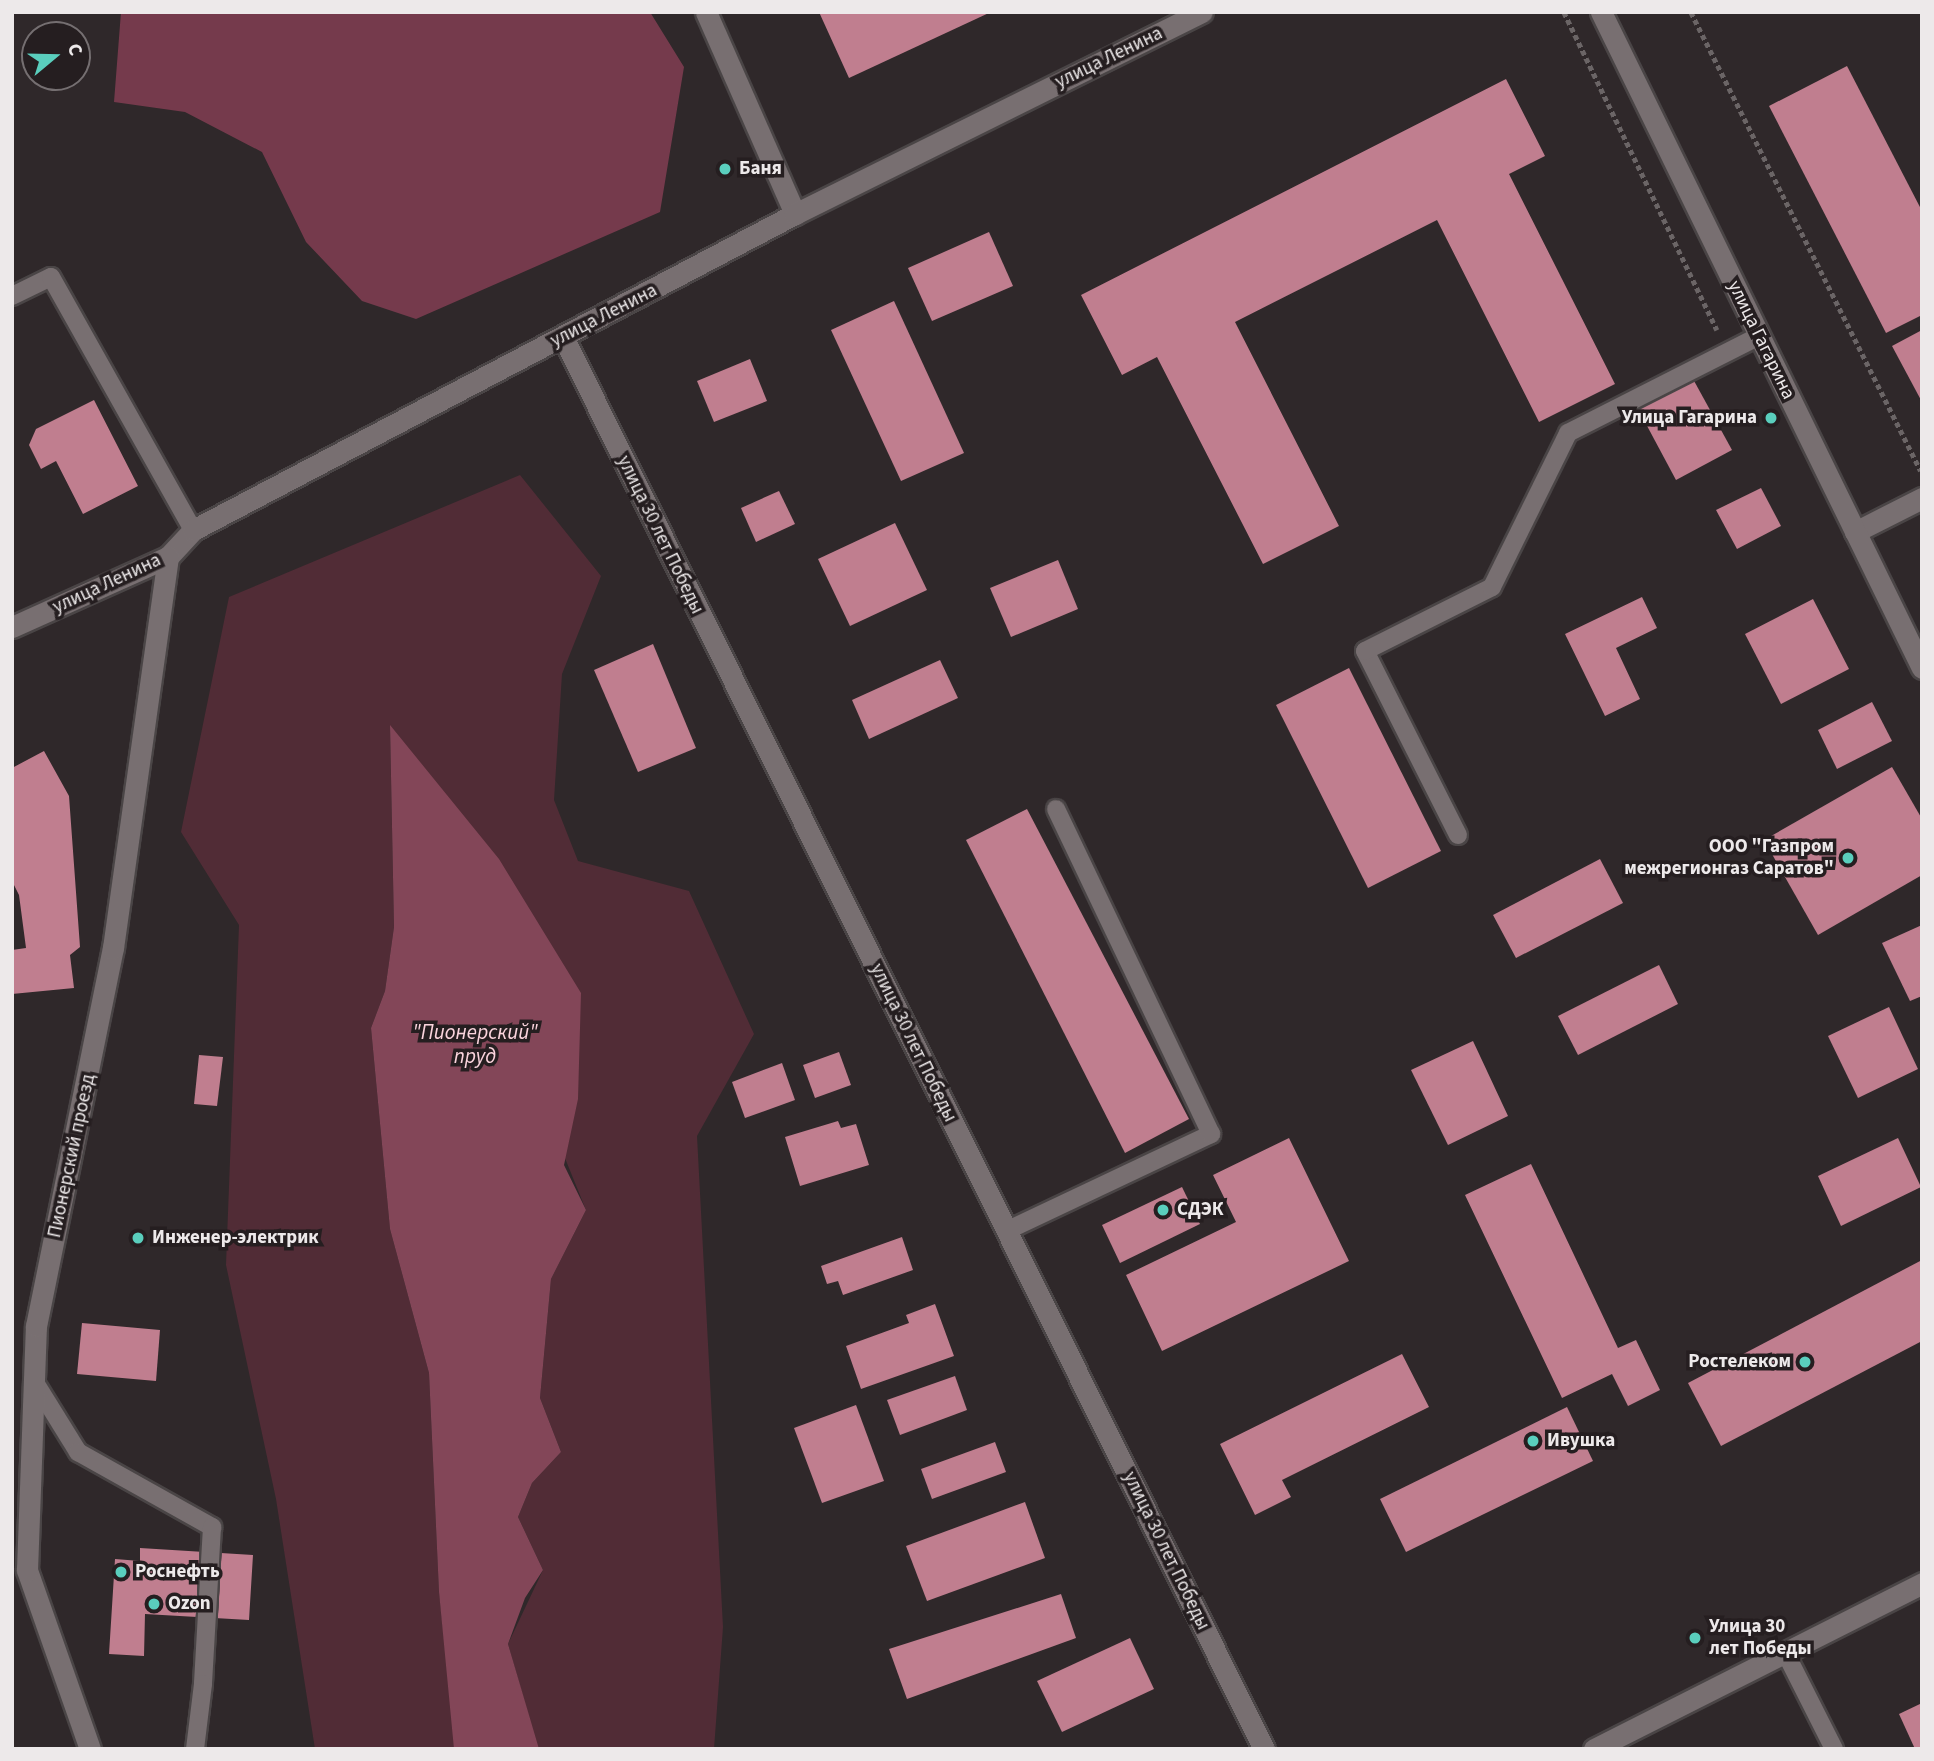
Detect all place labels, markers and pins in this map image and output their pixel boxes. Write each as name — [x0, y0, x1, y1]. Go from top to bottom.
place label: Баня — [739, 158, 782, 180]
marker: Баня — [717, 161, 733, 177]
place label: Улица Гагарина — [1622, 407, 1757, 429]
marker: Улица Гагарина — [1763, 410, 1779, 426]
place label: ООО "Газпром межрегионгаз Саратов" — [1624, 836, 1834, 880]
marker: ООО "Газпром межрегионгаз Саратов" — [1840, 850, 1856, 866]
place label: СДЭК — [1177, 1199, 1224, 1221]
marker: СДЭК — [1155, 1202, 1171, 1218]
place label: Инженер-электрик — [152, 1227, 319, 1249]
marker: Инженер-электрик — [130, 1230, 146, 1246]
place label: Ростелеком — [1688, 1351, 1791, 1373]
marker: Ростелеком — [1797, 1354, 1813, 1370]
place label: Ивушка — [1547, 1430, 1615, 1452]
marker: Ивушка — [1525, 1433, 1541, 1449]
place label: Роснефть — [135, 1561, 220, 1583]
marker: Роснефть — [113, 1564, 129, 1580]
place label: Ozon — [168, 1593, 211, 1615]
marker: Ozon — [146, 1596, 162, 1612]
place label: Улица 30 лет Победы — [1709, 1616, 1811, 1660]
marker: Улица 30 лет Победы — [1687, 1630, 1703, 1646]

